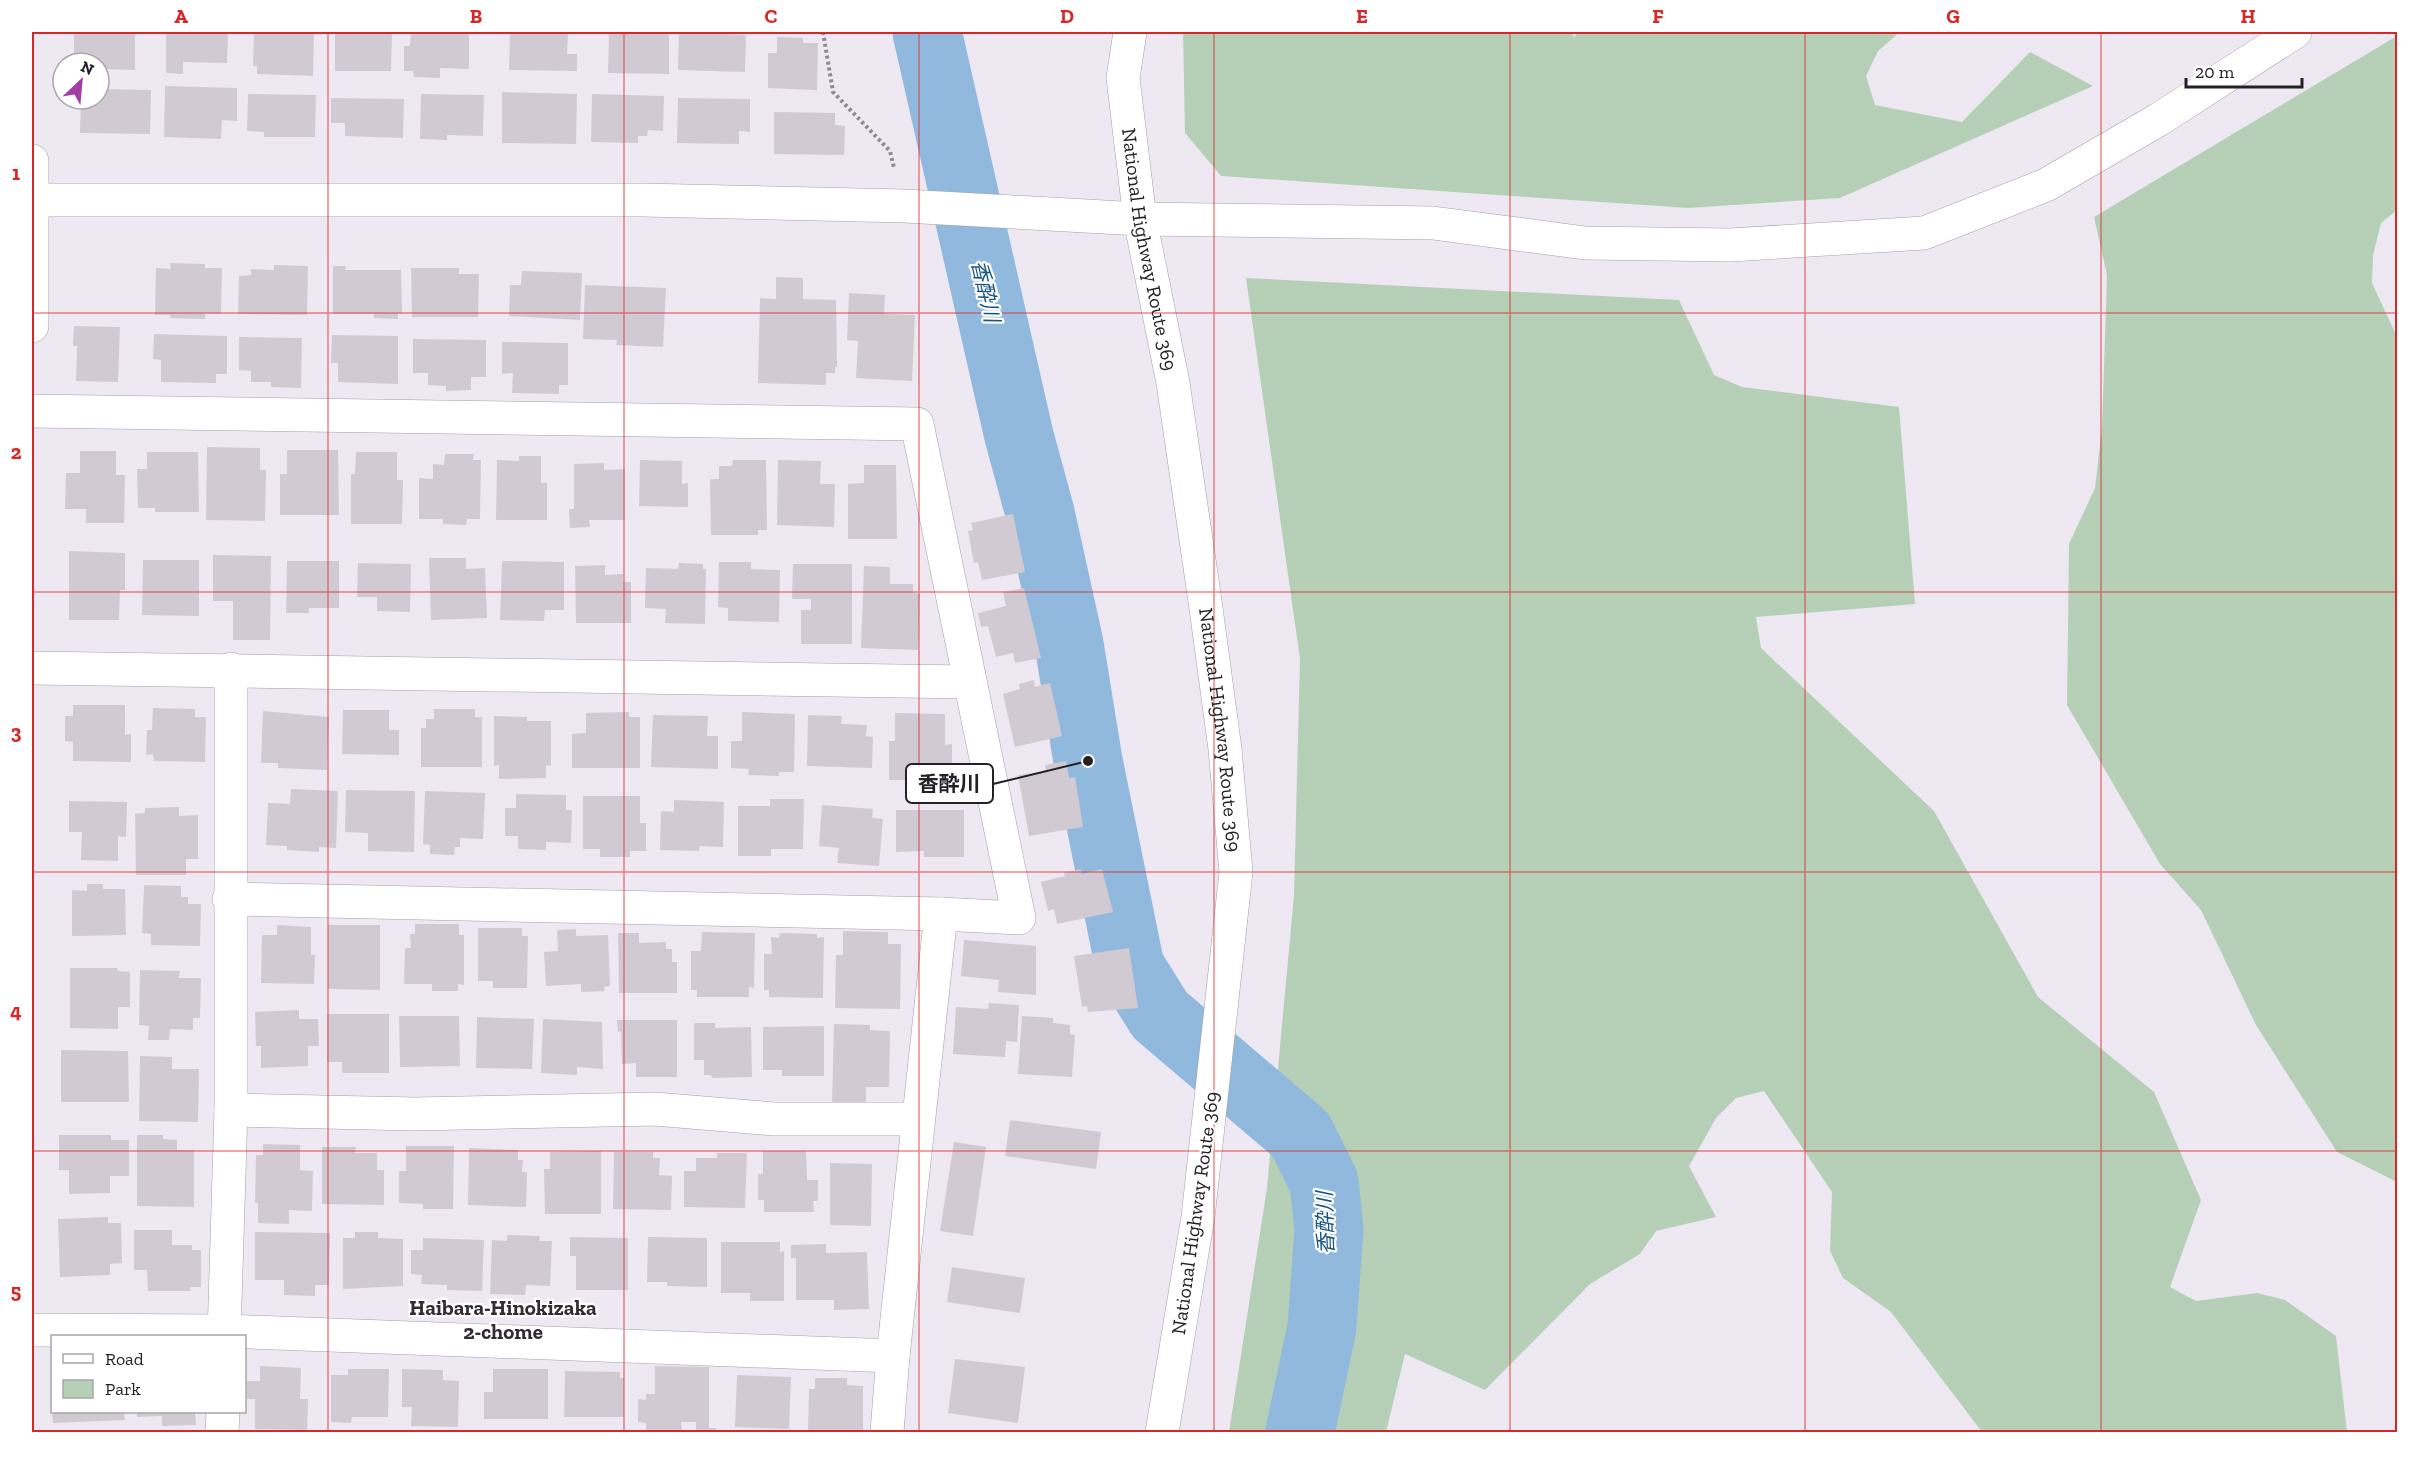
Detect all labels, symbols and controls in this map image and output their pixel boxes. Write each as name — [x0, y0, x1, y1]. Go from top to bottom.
text: A — [174, 4, 188, 28]
text: B — [470, 4, 482, 28]
text: C — [765, 4, 778, 28]
text: D — [1060, 4, 1074, 28]
text: E — [1356, 4, 1368, 28]
text: F — [1652, 4, 1664, 28]
text: G — [1946, 4, 1960, 28]
text: H — [2240, 4, 2256, 28]
north arrow — [51, 51, 111, 111]
scale bar — [2186, 51, 2302, 89]
text: N — [78, 57, 97, 79]
text: 20 m — [2195, 61, 2235, 83]
street label: National Highway Route 369 — [1117, 127, 1182, 373]
text: 1 — [12, 161, 20, 185]
water label: 香酔川 — [967, 257, 1006, 326]
text: 2 — [11, 440, 22, 464]
street label: National Highway Route 369 — [1194, 606, 1246, 853]
text: 3 — [11, 720, 22, 744]
callout: 香酔川 — [906, 764, 993, 803]
text: 香酔川 — [918, 771, 981, 796]
text: 4 — [10, 999, 22, 1023]
street label: National Highway Route 369 — [1166, 1090, 1224, 1336]
water label: 香酔川 — [1311, 1189, 1339, 1255]
text: 5 — [11, 1279, 21, 1303]
district label: Haibara-Hinokizaka 2-chome — [409, 1295, 597, 1344]
legend — [51, 1335, 246, 1413]
text: Road — [105, 1348, 144, 1370]
text: Park — [105, 1378, 141, 1400]

